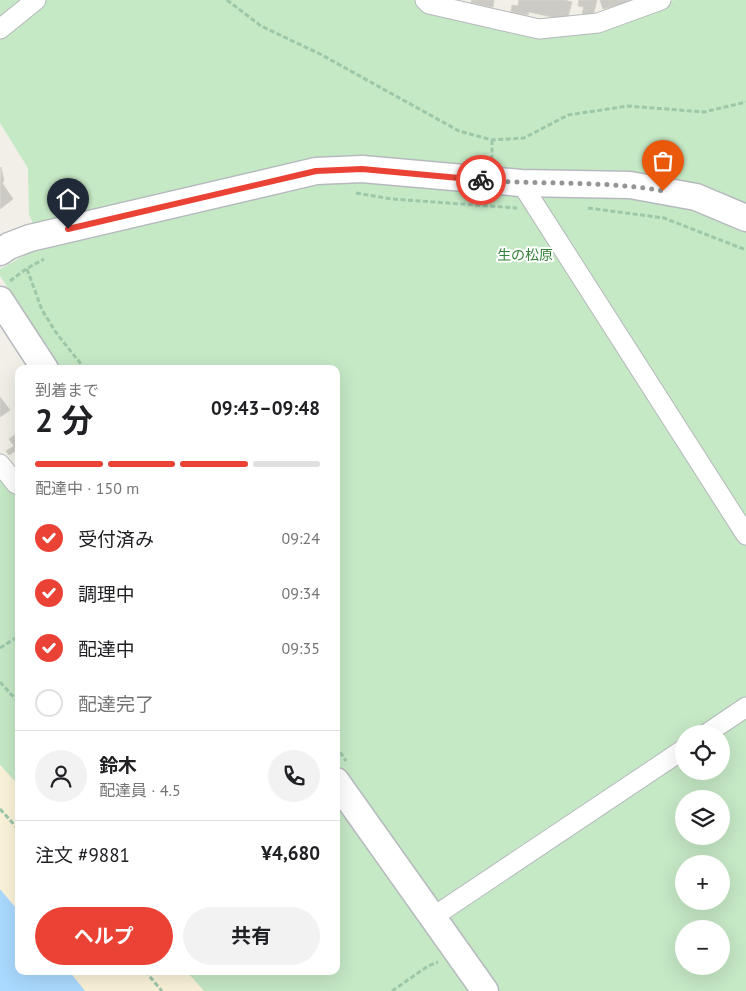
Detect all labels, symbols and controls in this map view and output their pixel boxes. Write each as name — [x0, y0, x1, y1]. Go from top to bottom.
pin — [642, 140, 684, 191]
icon: bag — [649, 147, 677, 175]
courier — [456, 155, 506, 205]
icon: bike — [467, 166, 495, 194]
pin — [47, 178, 89, 229]
icon: home — [54, 185, 82, 213]
park label: 生の松原 — [497, 246, 553, 264]
text: 到着まで — [35, 380, 99, 400]
text: 09:43–09:48 — [211, 396, 320, 420]
text: 2 分 — [35, 399, 93, 441]
text: 配達中 · 150 m — [35, 478, 139, 498]
icon: check — [35, 524, 63, 552]
text: 受付済み — [78, 527, 154, 551]
text: 09:24 — [282, 528, 320, 548]
icon: check — [35, 579, 63, 607]
text: 調理中 — [78, 582, 135, 606]
text: 09:34 — [282, 583, 320, 603]
icon: check — [35, 634, 63, 662]
text: 配達中 — [78, 637, 135, 661]
text: 09:35 — [282, 638, 320, 658]
text: 配達完了 — [78, 692, 154, 716]
map controls — [675, 725, 730, 975]
button: locate — [675, 725, 730, 780]
button: person — [35, 750, 87, 802]
button: phone — [268, 750, 320, 802]
text: 鈴木 — [99, 753, 137, 777]
text: 配達員 · 4.5 — [99, 780, 181, 800]
button: layers — [675, 790, 730, 845]
text: ¥4,680 — [261, 841, 320, 865]
text: 注文 #9881 — [35, 843, 130, 867]
button: + — [675, 855, 730, 910]
button: ヘルプ — [35, 907, 173, 965]
button: 共有 — [183, 907, 320, 965]
button: − — [675, 920, 730, 975]

